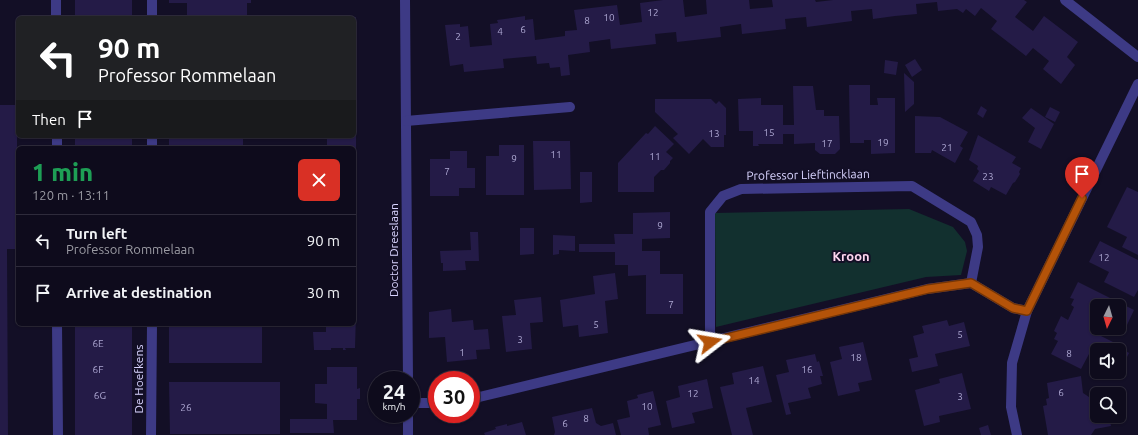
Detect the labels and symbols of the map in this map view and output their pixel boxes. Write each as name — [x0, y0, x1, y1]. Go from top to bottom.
house number: 12 — [647, 7, 659, 18]
house number: 10 — [603, 12, 615, 23]
house number: 8 — [584, 15, 590, 26]
house number: 6 — [520, 24, 526, 35]
house number: 4 — [497, 26, 503, 37]
house number: 2 — [455, 31, 461, 42]
house number: 15 — [763, 127, 775, 138]
house number: 13 — [708, 128, 720, 139]
house number: 19 — [877, 137, 889, 148]
house number: 17 — [821, 138, 833, 149]
house number: 21 — [941, 142, 953, 153]
house number: 11 — [550, 149, 562, 160]
house number: 11 — [649, 151, 661, 162]
house number: 9 — [511, 153, 517, 164]
pin — [1065, 157, 1099, 198]
house number: 7 — [444, 166, 450, 177]
street label: Professor Lieftincklaan — [746, 167, 870, 182]
house number: 23 — [982, 171, 994, 182]
street label: Doctor Dreeslaan — [387, 203, 400, 297]
house number: 9 — [657, 220, 663, 231]
district label: Kroon — [832, 249, 870, 263]
house number: 12 — [1098, 252, 1110, 263]
house number: 7 — [668, 299, 674, 310]
north arrow — [1090, 299, 1126, 335]
house number: 5 — [593, 319, 599, 330]
position arrow — [689, 321, 731, 363]
house number: 5 — [957, 329, 963, 340]
house number: 3 — [517, 334, 523, 345]
house number: 6E — [92, 338, 104, 349]
street label: De Hoefkens — [132, 345, 145, 413]
house number: 1 — [459, 347, 465, 358]
house number: 8 — [1066, 348, 1072, 359]
house number: 18 — [850, 352, 862, 363]
house number: 6F — [93, 364, 103, 375]
house number: 16 — [801, 364, 813, 375]
speed limit sign: 30 — [428, 371, 480, 423]
house number: 14 — [748, 375, 760, 386]
house number: 6 — [1058, 387, 1064, 398]
house number: 12 — [687, 388, 699, 399]
house number: 6G — [94, 390, 106, 401]
house number: 3 — [957, 391, 963, 402]
house number: 10 — [641, 401, 653, 412]
house number: 26 — [180, 402, 192, 413]
house number: 8 — [583, 413, 589, 424]
house number: 6 — [562, 418, 568, 429]

